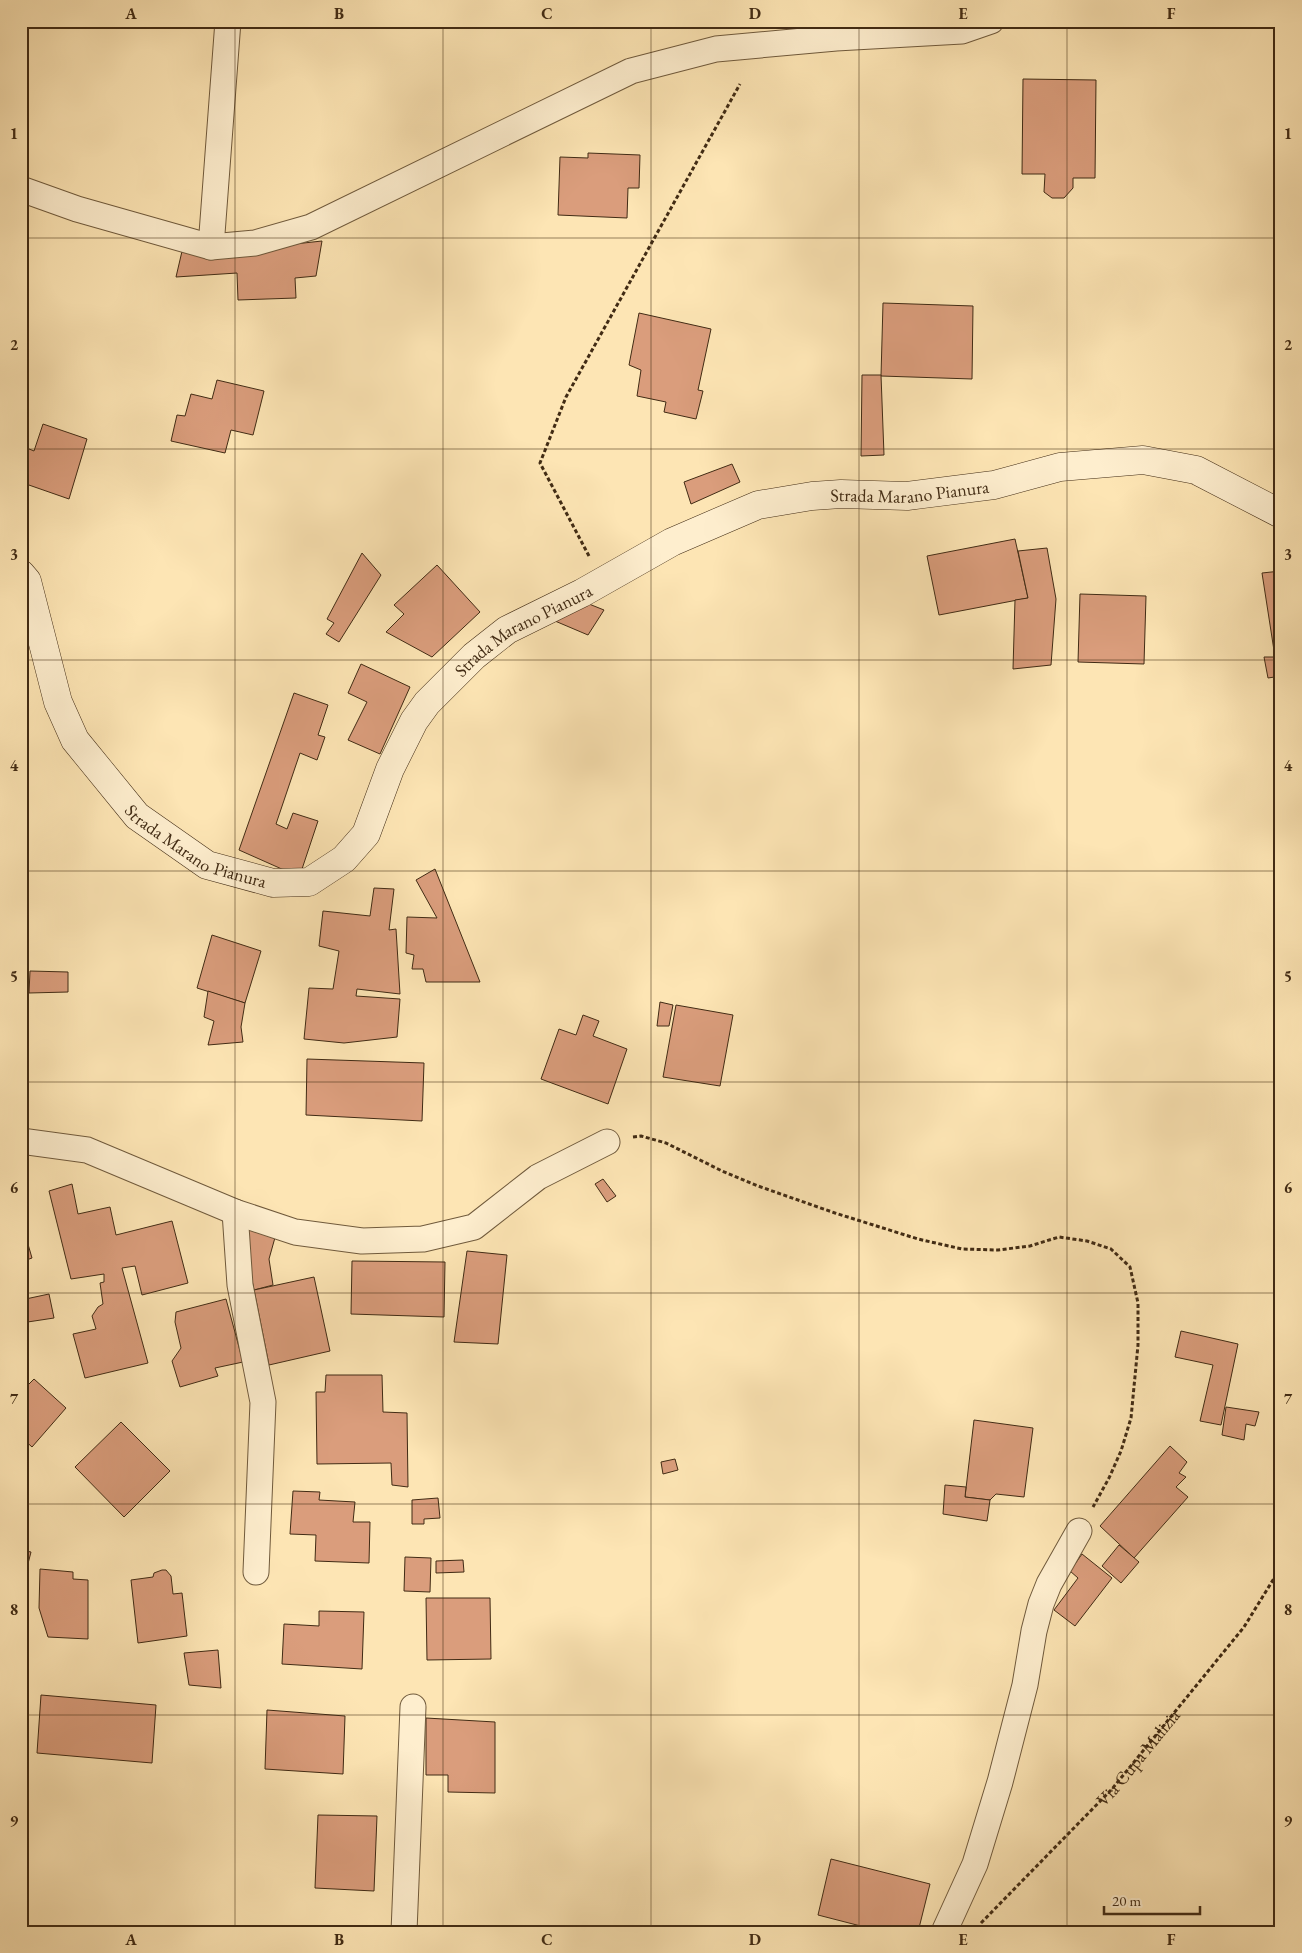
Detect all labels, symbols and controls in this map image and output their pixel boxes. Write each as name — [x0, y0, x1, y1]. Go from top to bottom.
text: A — [124, 3, 137, 24]
text: B — [334, 3, 344, 24]
text: C — [541, 3, 553, 24]
text: D — [749, 3, 761, 24]
text: E — [958, 3, 968, 24]
text: F — [1167, 3, 1176, 24]
text: 1 — [10, 123, 18, 144]
text: 1 — [1284, 123, 1292, 144]
text: 2 — [10, 334, 19, 355]
text: 2 — [1284, 334, 1293, 355]
street label: Strada Marano Pianura — [830, 474, 991, 507]
text: 3 — [10, 544, 18, 565]
text: 3 — [1284, 544, 1292, 565]
street label: Strada Marano Pianura — [449, 578, 597, 681]
text: 4 — [10, 755, 19, 776]
text: 4 — [1284, 755, 1293, 776]
street label: Strada Marano Pianura — [120, 799, 270, 892]
text: 5 — [10, 966, 18, 987]
text: 5 — [1284, 966, 1292, 987]
text: 6 — [10, 1177, 19, 1198]
text: 6 — [1284, 1177, 1293, 1198]
text: 7 — [10, 1388, 19, 1409]
text: 7 — [1284, 1388, 1293, 1409]
text: 8 — [10, 1599, 18, 1620]
text: 8 — [1284, 1599, 1292, 1620]
street label: Via Cupa Malizia — [1090, 1703, 1185, 1811]
text: 9 — [10, 1810, 19, 1831]
text: 9 — [1284, 1810, 1293, 1831]
scale bar — [1104, 1883, 1201, 1915]
text: 20 m — [1112, 1891, 1141, 1910]
text: A — [124, 1929, 137, 1950]
text: B — [334, 1929, 344, 1950]
text: C — [541, 1929, 553, 1950]
text: D — [749, 1929, 761, 1950]
text: E — [958, 1929, 968, 1950]
text: F — [1167, 1929, 1176, 1950]

